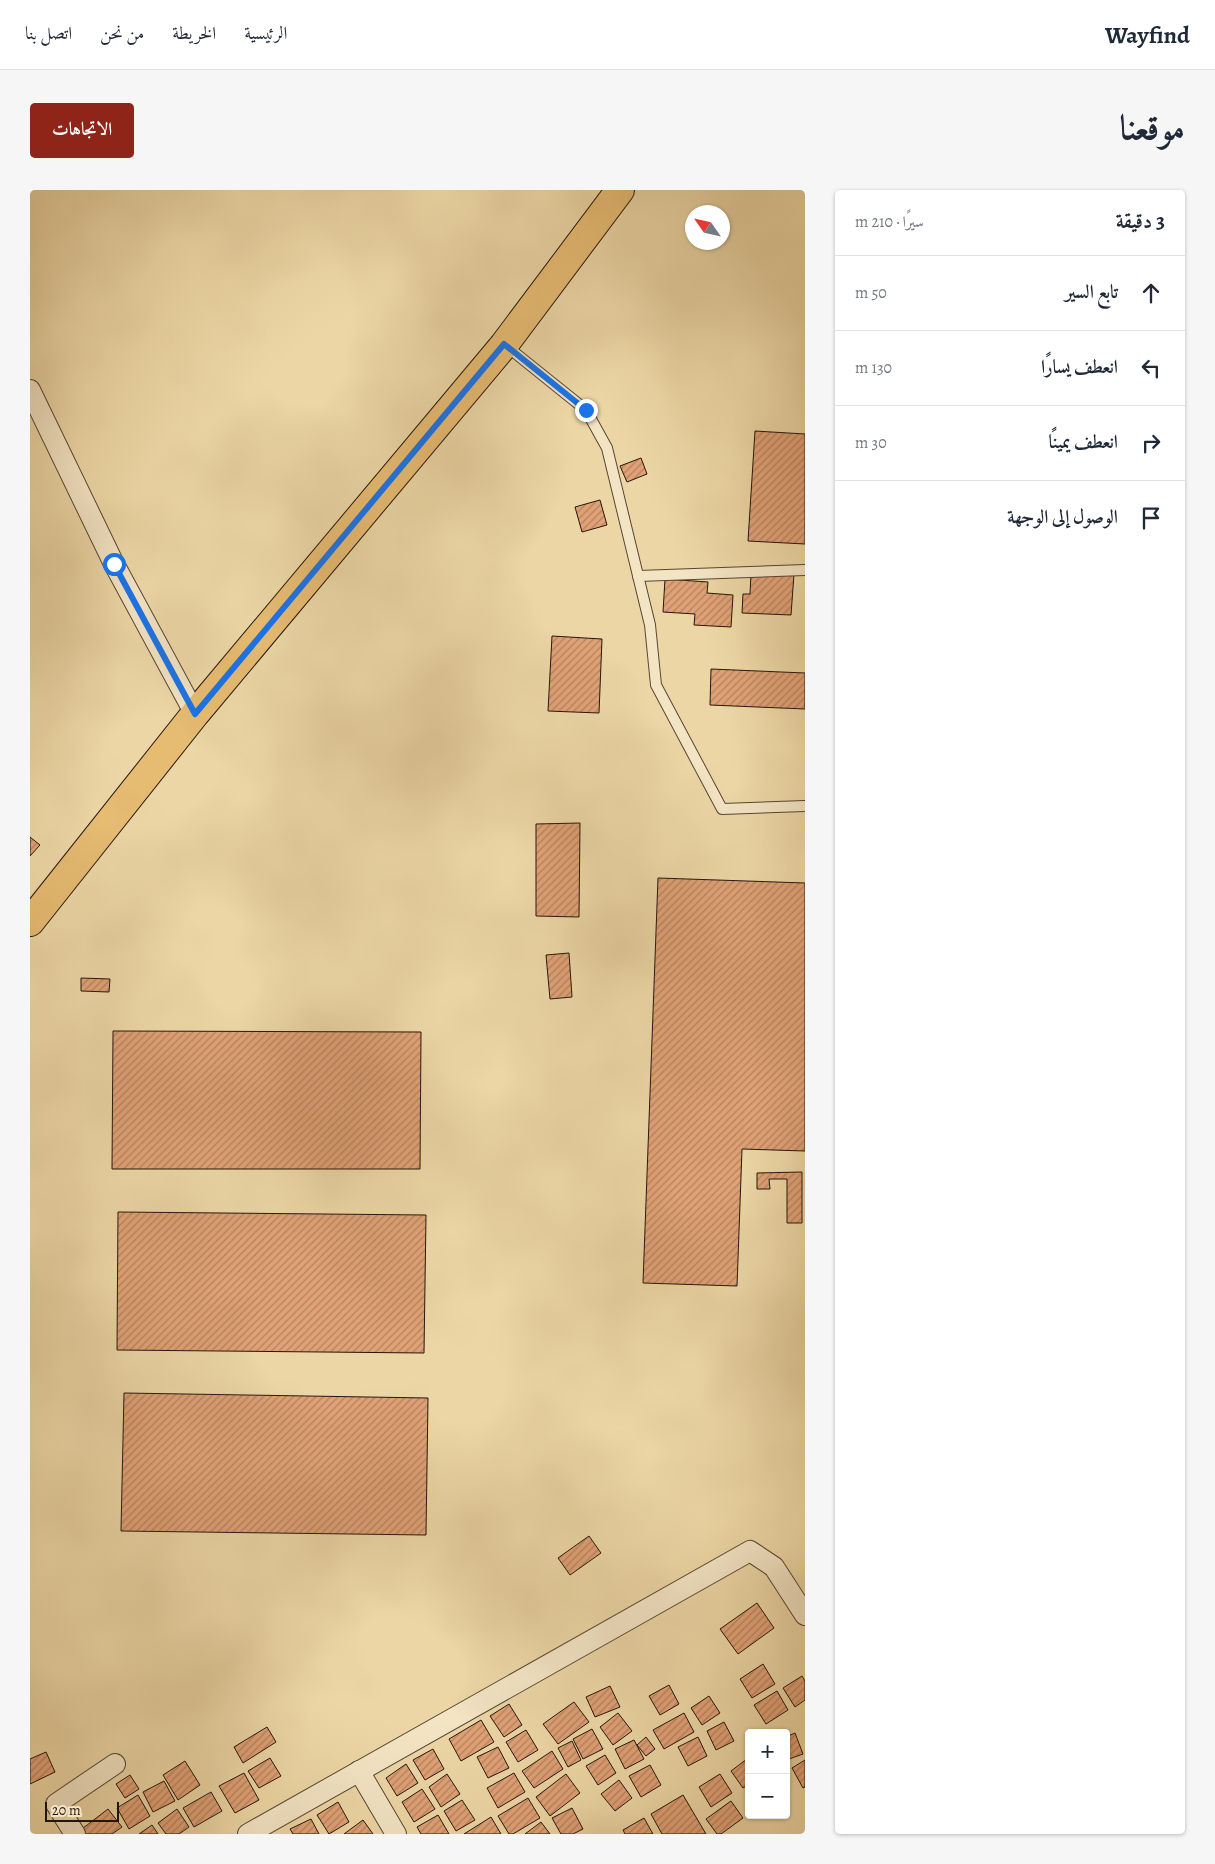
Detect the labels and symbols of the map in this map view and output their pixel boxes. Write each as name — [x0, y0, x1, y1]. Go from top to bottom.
north arrow — [685, 205, 730, 250]
route end — [575, 399, 598, 422]
route start — [103, 553, 126, 576]
scale bar — [45, 1799, 119, 1822]

